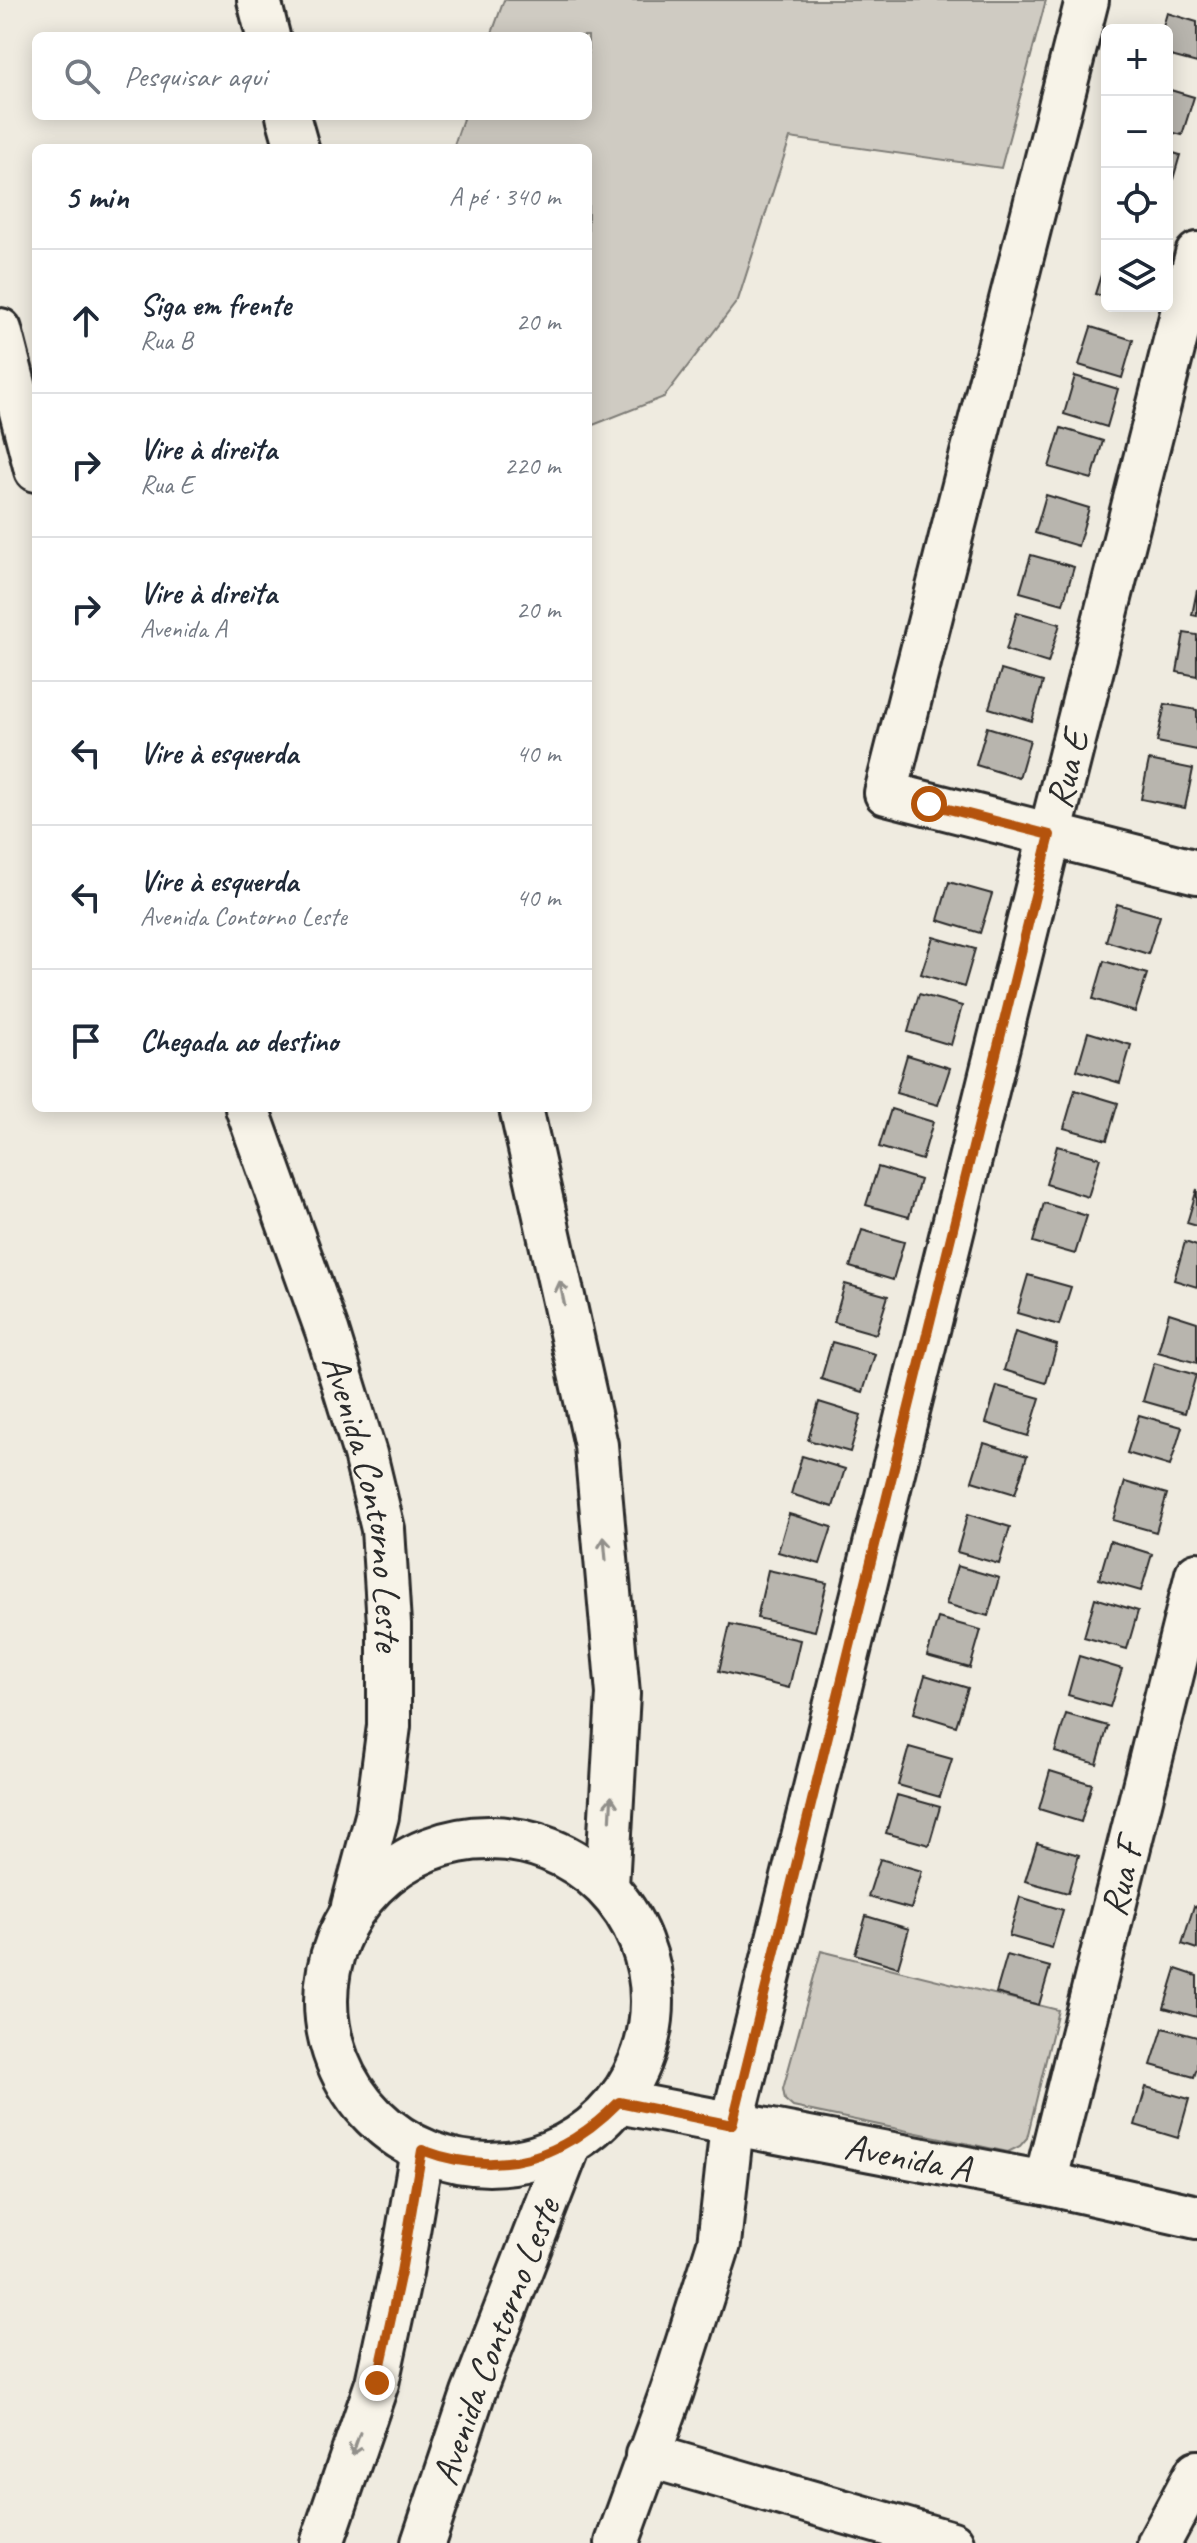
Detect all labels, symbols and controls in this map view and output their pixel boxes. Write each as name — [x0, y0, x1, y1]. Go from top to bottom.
map controls — [1101, 24, 1173, 312]
button: + — [1101, 24, 1173, 96]
search box — [32, 32, 592, 120]
icon: search — [60, 54, 104, 98]
text: Pesquisar aqui — [124, 57, 267, 95]
button: − — [1101, 96, 1173, 168]
button: locate — [1101, 168, 1173, 240]
text: 5 min — [64, 175, 129, 218]
text: A pé · 340 m — [449, 180, 560, 213]
button: layers — [1101, 240, 1173, 312]
text: Siga em frente — [140, 286, 291, 324]
icon: ahead — [64, 299, 108, 343]
text: 20 m — [516, 305, 560, 338]
text: Rua B — [140, 324, 193, 357]
text: Vire à direita — [140, 430, 277, 468]
icon: right — [64, 443, 108, 487]
text: 220 m — [504, 449, 560, 482]
text: Rua E — [140, 468, 193, 501]
text: Vire à direita — [140, 574, 277, 612]
icon: right — [64, 587, 108, 631]
text: 20 m — [516, 593, 560, 626]
text: Avenida A — [140, 612, 227, 645]
street label: Rua E — [1035, 721, 1101, 813]
icon: left — [64, 731, 108, 775]
text: Vire à esquerda — [140, 734, 298, 772]
text: 40 m — [516, 737, 560, 770]
route start — [911, 786, 947, 822]
text: Vire à esquerda — [140, 862, 298, 900]
icon: left — [64, 875, 108, 919]
text: 40 m — [516, 881, 560, 914]
text: Avenida Contorno Leste — [140, 900, 347, 933]
icon: arrive — [64, 1019, 108, 1063]
text: Chegada ao destino — [140, 1022, 338, 1060]
one-way arrow — [554, 1280, 569, 1306]
street label: Avenida Contorno Leste — [312, 1349, 412, 1654]
one-way arrow — [597, 1536, 612, 1563]
one-way arrow — [604, 1795, 619, 1822]
street label: Rua F — [1090, 1828, 1155, 1921]
street label: Avenida A — [841, 2122, 976, 2193]
street label: Avenida Contorno Leste — [421, 2189, 571, 2491]
route end — [359, 2365, 395, 2401]
one-way arrow — [347, 2432, 362, 2457]

